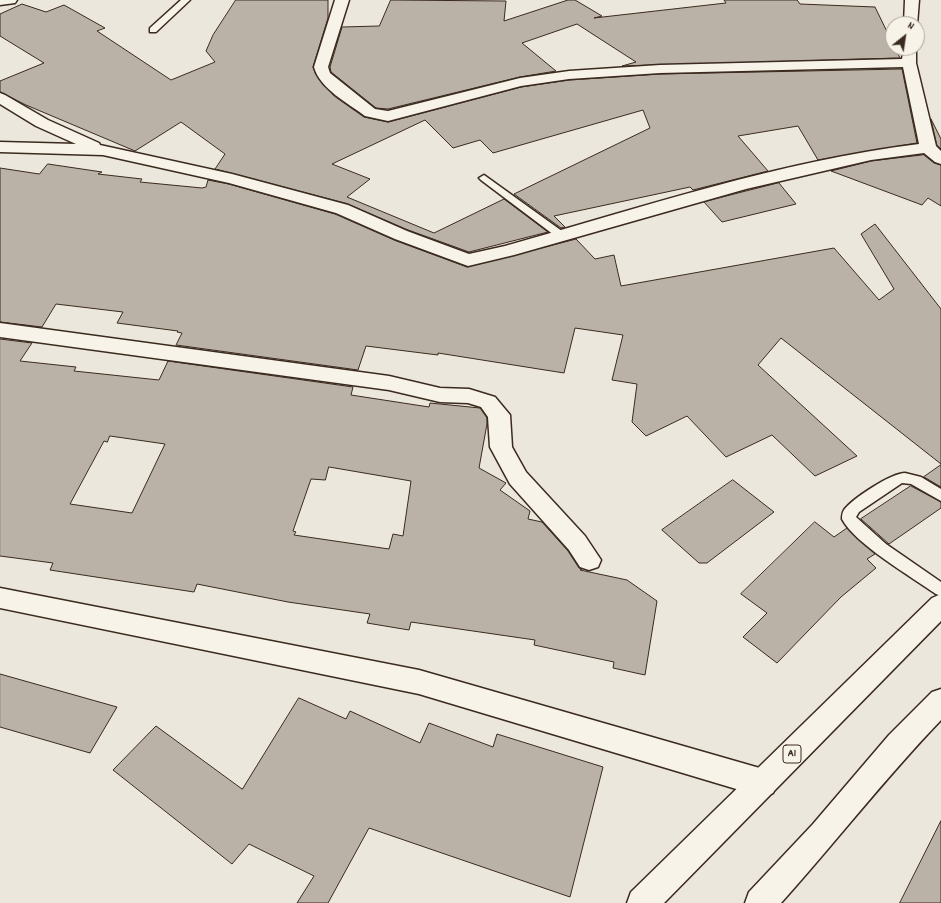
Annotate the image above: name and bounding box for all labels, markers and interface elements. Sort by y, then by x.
north arrow [885,16,925,56]
text: N [904,18,917,35]
road number: A1 [783,745,801,763]

